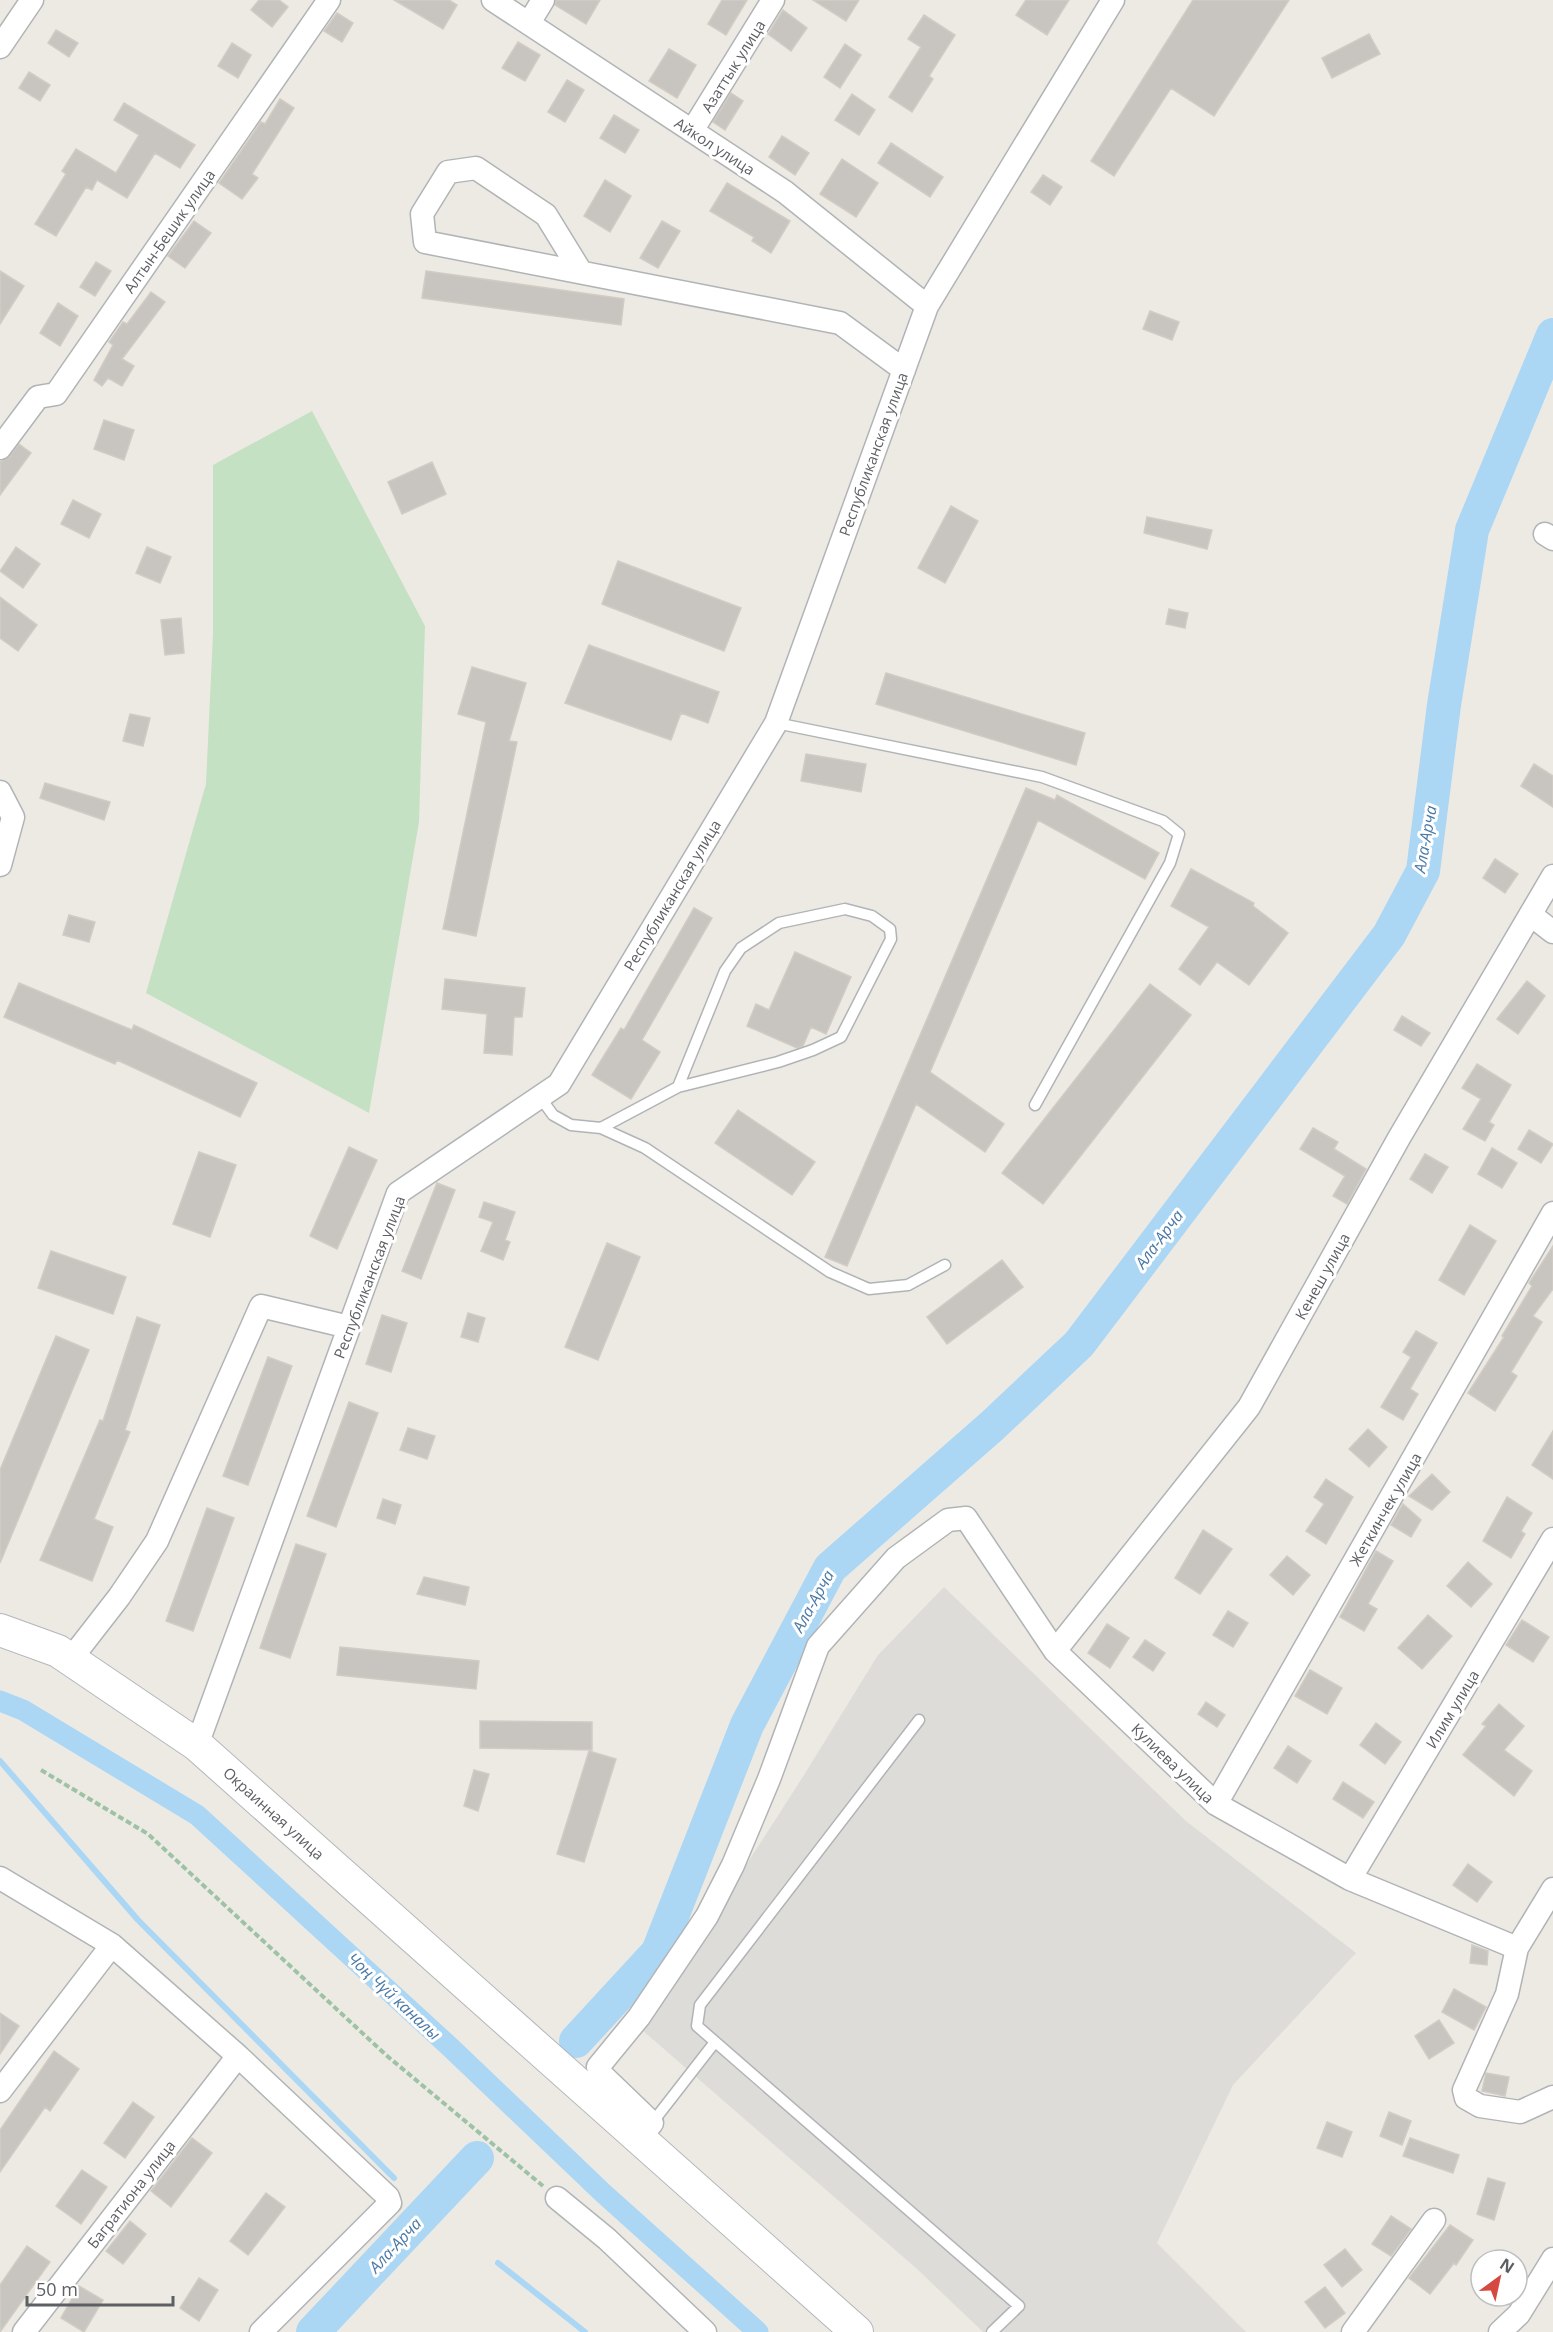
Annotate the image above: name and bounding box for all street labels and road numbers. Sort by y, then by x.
street label: Азаттык улица [697,16,769,116]
street label: Айкол улица [671,113,759,179]
street label: Алтын-Бешик улица [119,165,219,297]
street label: Республиканская улица [834,369,912,539]
street label: Республиканская улица [619,816,725,974]
street label: Республиканская улица [329,1193,409,1361]
street label: Кенеш улица [1290,1229,1354,1323]
street label: Жеткинчек улица [1344,1449,1426,1569]
street label: Илим улица [1421,1666,1483,1752]
street label: Кулиева улица [1127,1718,1219,1808]
street label: Окраинная улица [219,1762,329,1864]
street label: Багратиона улица [82,2136,180,2252]

